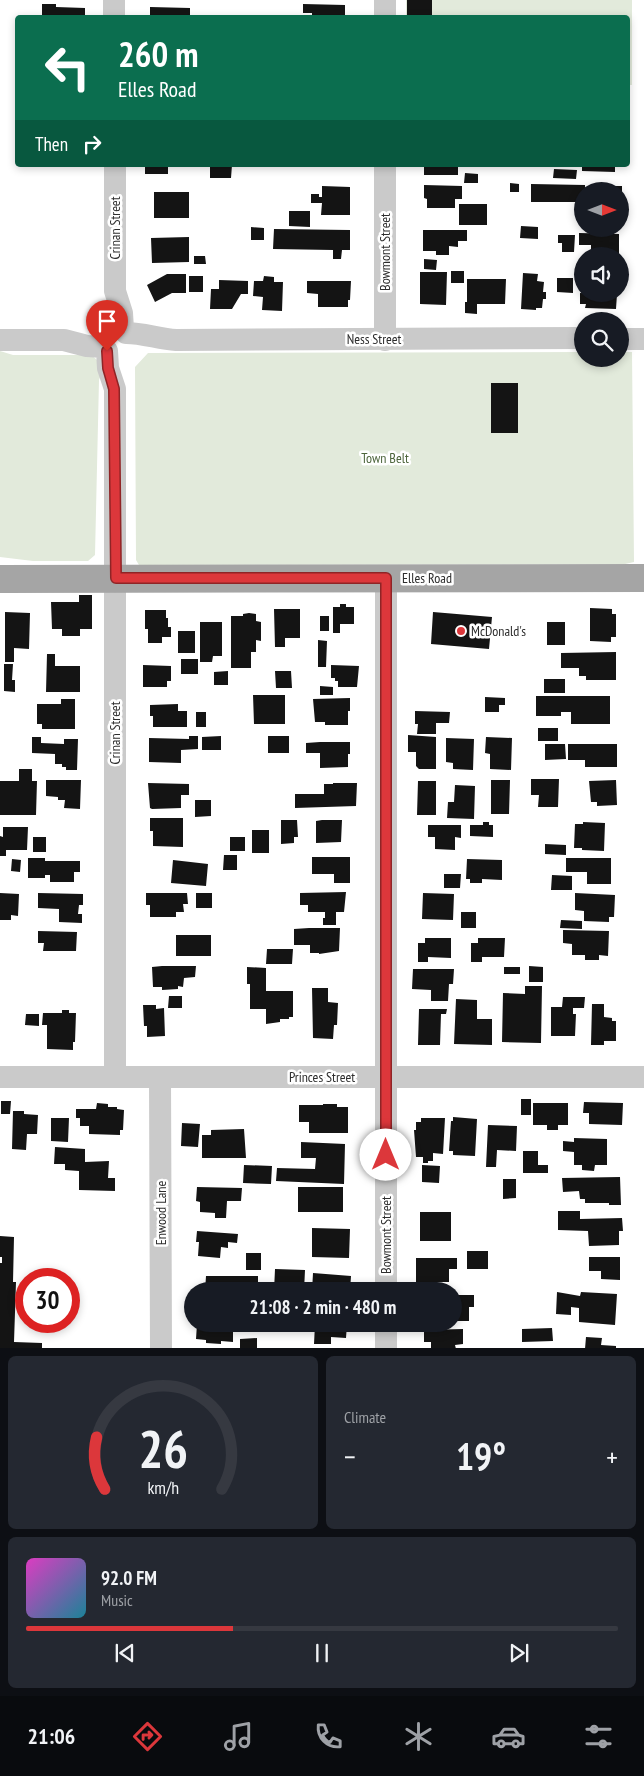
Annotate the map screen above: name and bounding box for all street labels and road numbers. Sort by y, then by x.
street label: Crinan Street [106,196,124,259]
street label: Bowmont Street [376,213,394,291]
street label: Ness Street [347,330,402,348]
street label: Elles Road [402,569,452,587]
street label: Crinan Street [106,701,124,764]
street label: Princes Street [289,1068,355,1086]
street label: Enwood Lane [152,1181,170,1245]
street label: Bowmont Street [377,1196,395,1274]

